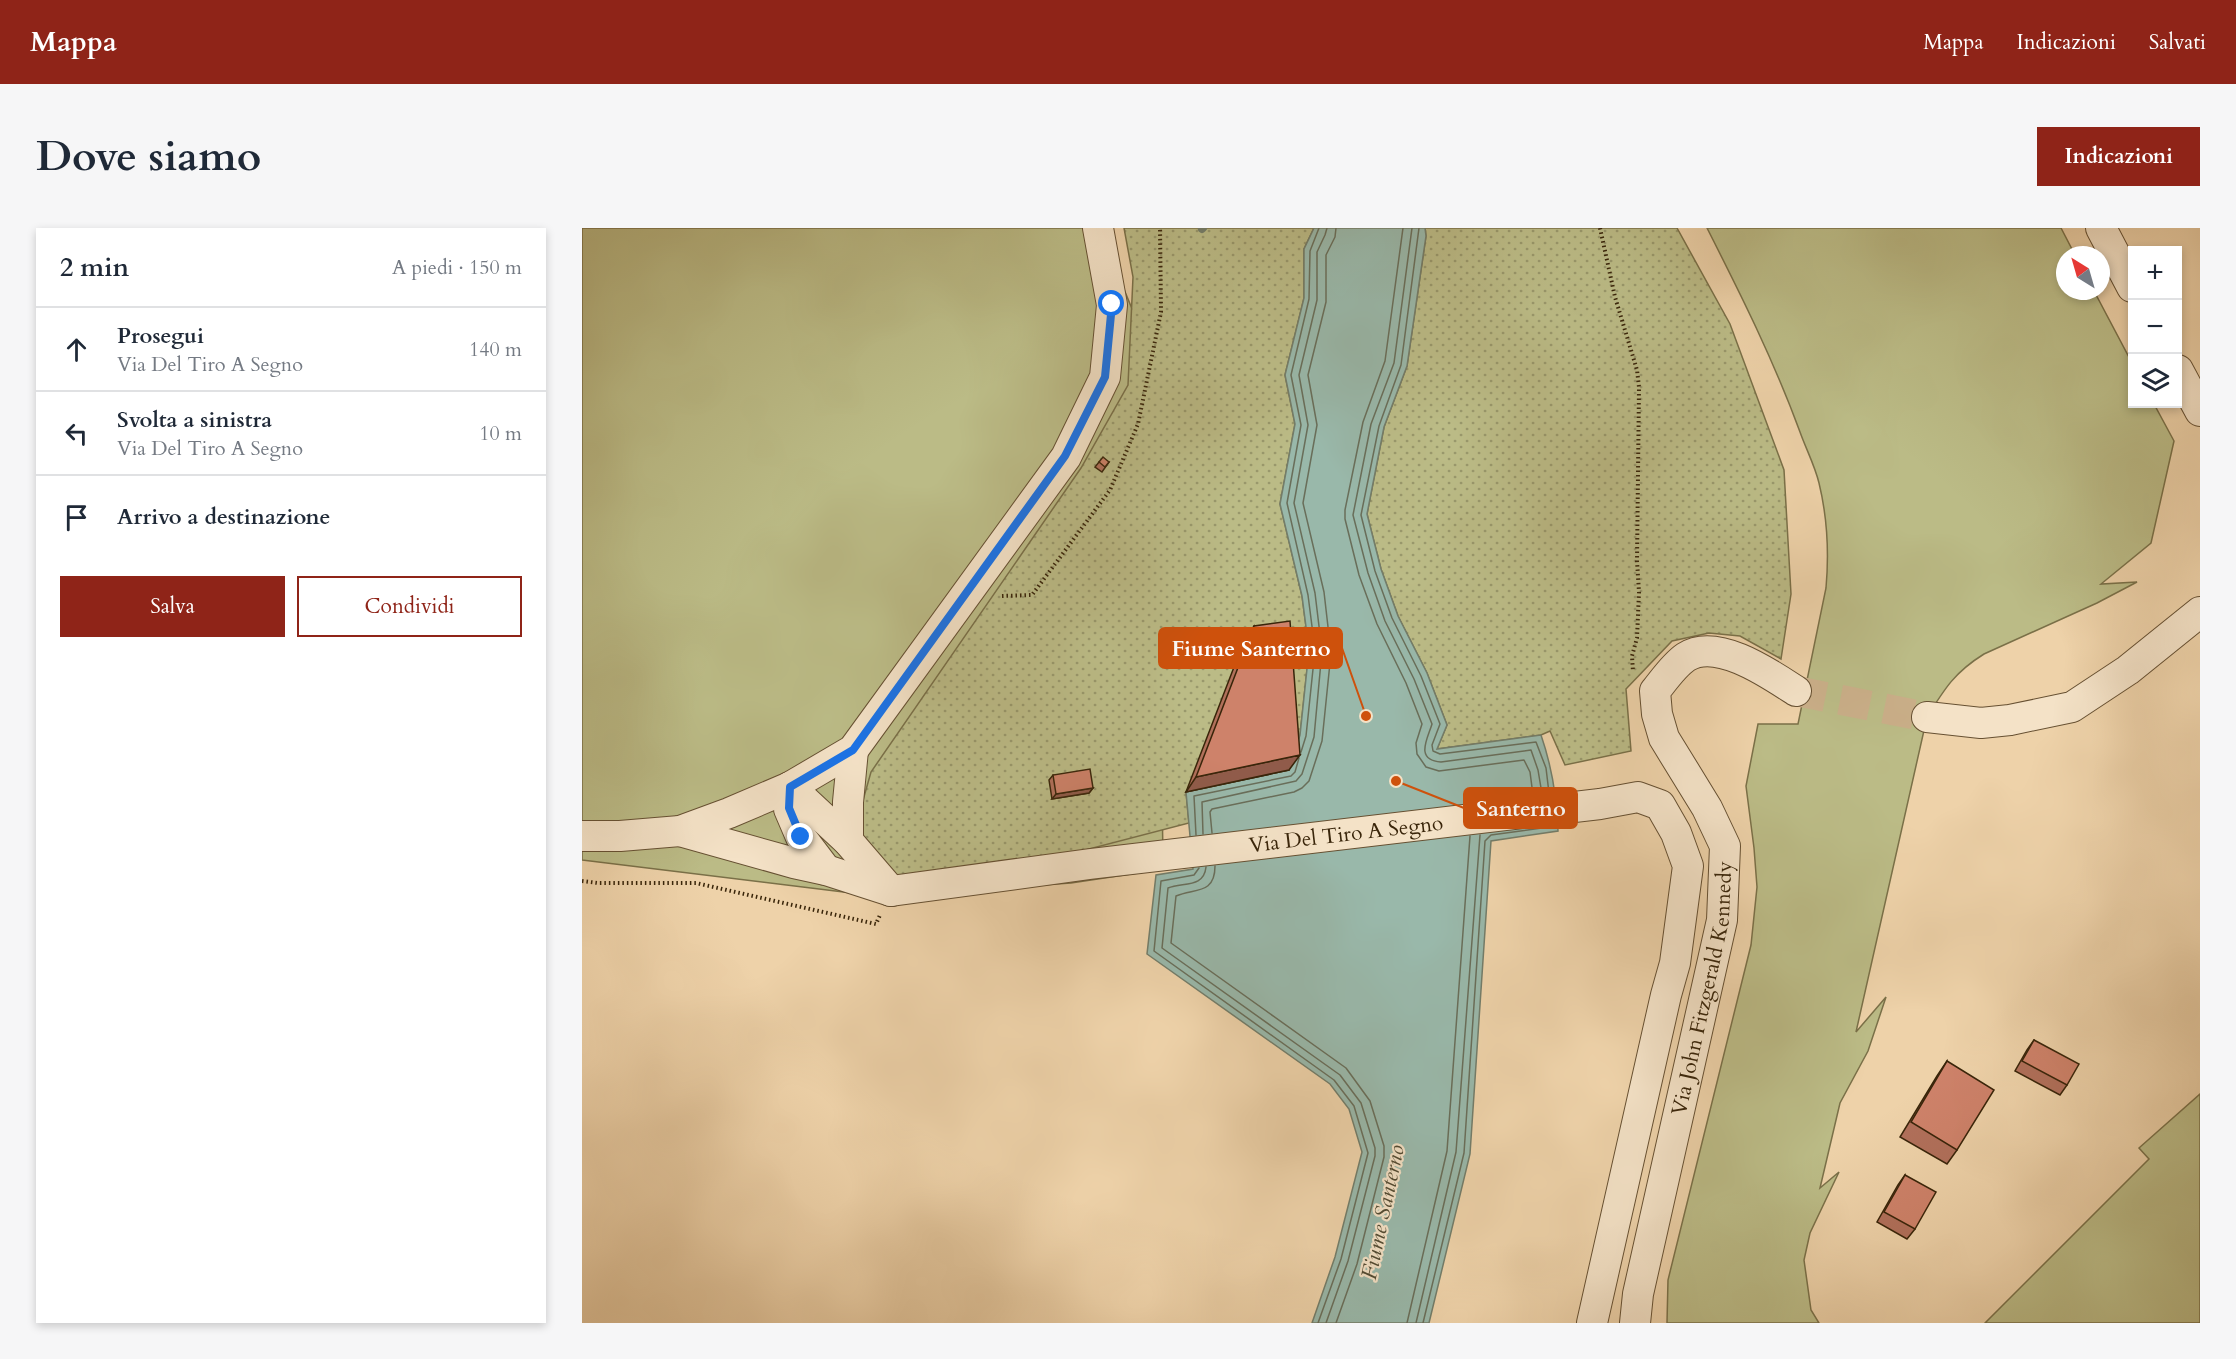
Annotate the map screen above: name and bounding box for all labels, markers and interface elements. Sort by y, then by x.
text: Mappa [30,23,117,61]
text: Mappa [1923,28,1983,57]
text: Indicazioni [2016,28,2116,57]
text: Salvati [2149,28,2206,57]
button: Indicazioni [2037,127,2200,186]
text: Dove siamo [36,128,261,185]
north arrow [2056,246,2110,300]
map controls [2128,246,2182,408]
button: + [2128,246,2182,300]
text: 2 min [60,250,129,285]
text: A piedi · 150 m [392,254,522,281]
route start [1098,290,1124,316]
button: − [2128,300,2182,354]
text: Prosegui [117,321,204,351]
icon: ahead [60,333,93,366]
text: 140 m [469,336,522,363]
text: Via Del Tiro A Segno [117,351,303,378]
button: layers [2128,354,2182,408]
text: Svolta a sinistra [117,405,272,435]
icon: left [60,417,93,450]
text: 10 m [479,420,522,447]
text: Via Del Tiro A Segno [117,435,303,462]
icon: arrive [60,501,93,534]
text: Arrivo a destinazione [117,502,330,532]
button: Salva [60,576,285,637]
button: Condividi [297,576,522,637]
callout: Fiume Santerno [1159,628,1342,668]
text: Fiume Santerno [1171,634,1331,664]
callout: Santerno [1464,788,1577,828]
text: Santerno [1476,794,1566,824]
street label: Via Del Tiro A Segno [1247,808,1445,860]
route end [787,823,813,849]
street label: Via John Fitzgerald Kennedy [1664,861,1739,1118]
water label: Fiume Santerno [1354,1142,1412,1282]

